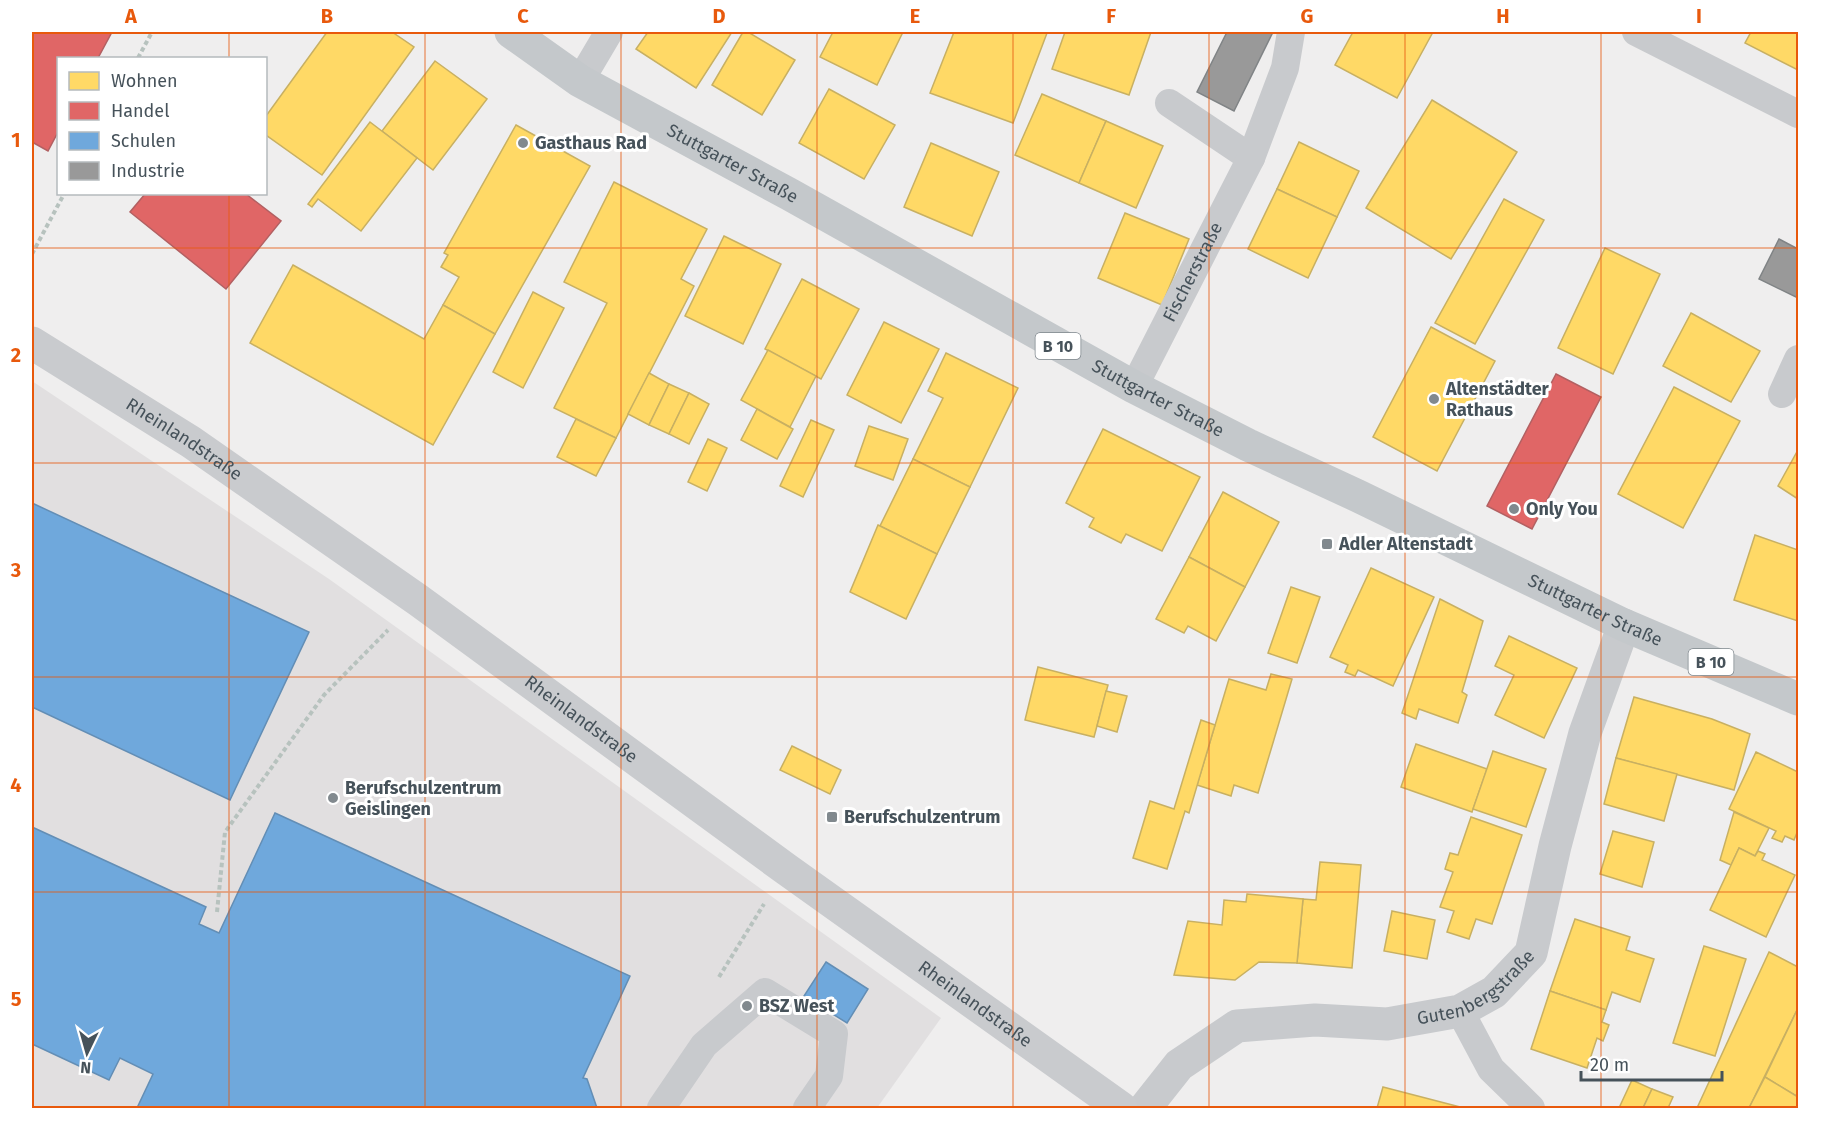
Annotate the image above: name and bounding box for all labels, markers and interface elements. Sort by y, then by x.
text: A [124,4,138,28]
text: B [321,4,333,28]
text: C [517,4,529,28]
text: D [712,4,726,28]
text: E [910,4,920,28]
text: F [1106,4,1116,28]
text: G [1301,4,1313,28]
text: H [1496,4,1510,28]
text: I [1696,4,1702,28]
legend [57,57,267,195]
text: Wohnen [111,70,178,92]
text: Handel [111,100,169,122]
street label: Stuttgarter Straße [663,119,802,208]
text: 1 [11,128,21,152]
text: Schulen [111,130,176,152]
place label: Gasthaus Rad [535,132,647,154]
marker: Gasthaus Rad [516,136,530,150]
text: Industrie [111,160,185,182]
street label: Fischerstraße [1158,219,1227,326]
road number: B 10 [1036,333,1080,359]
text: 2 [11,343,21,367]
street label: Stuttgarter Straße [1088,355,1228,442]
place label: Altenstädter Rathaus [1445,378,1550,421]
marker: Altenstädter Rathaus [1427,392,1441,406]
street label: Rheinlandstraße [122,393,247,485]
place label: Only You [1526,498,1598,520]
marker: Only You [1507,502,1521,516]
place label: Adler Altenstadt [1338,533,1474,555]
marker: Adler Altenstadt [1320,537,1334,551]
text: 3 [10,558,21,582]
street label: Stuttgarter Straße [1524,569,1666,651]
road number: B 10 [1688,649,1734,675]
street label: Rheinlandstraße [520,671,642,768]
text: 4 [10,773,22,797]
place label: Berufschulzentrum Geislingen [345,777,502,820]
marker: Berufschulzentrum Geislingen [326,791,340,805]
place label: Berufschulzentrum [844,806,1001,828]
marker: Berufschulzentrum [825,810,839,824]
street label: Gutenbergstraße [1415,945,1539,1029]
street label: Rheinlandstraße [914,956,1036,1052]
text: 5 [11,987,22,1011]
place label: BSZ West [759,995,836,1017]
marker: BSZ West [740,999,754,1013]
north arrow [57,1023,117,1083]
scale bar [1581,1044,1722,1082]
text: 20 m [1590,1054,1629,1076]
text: N [80,1058,92,1077]

